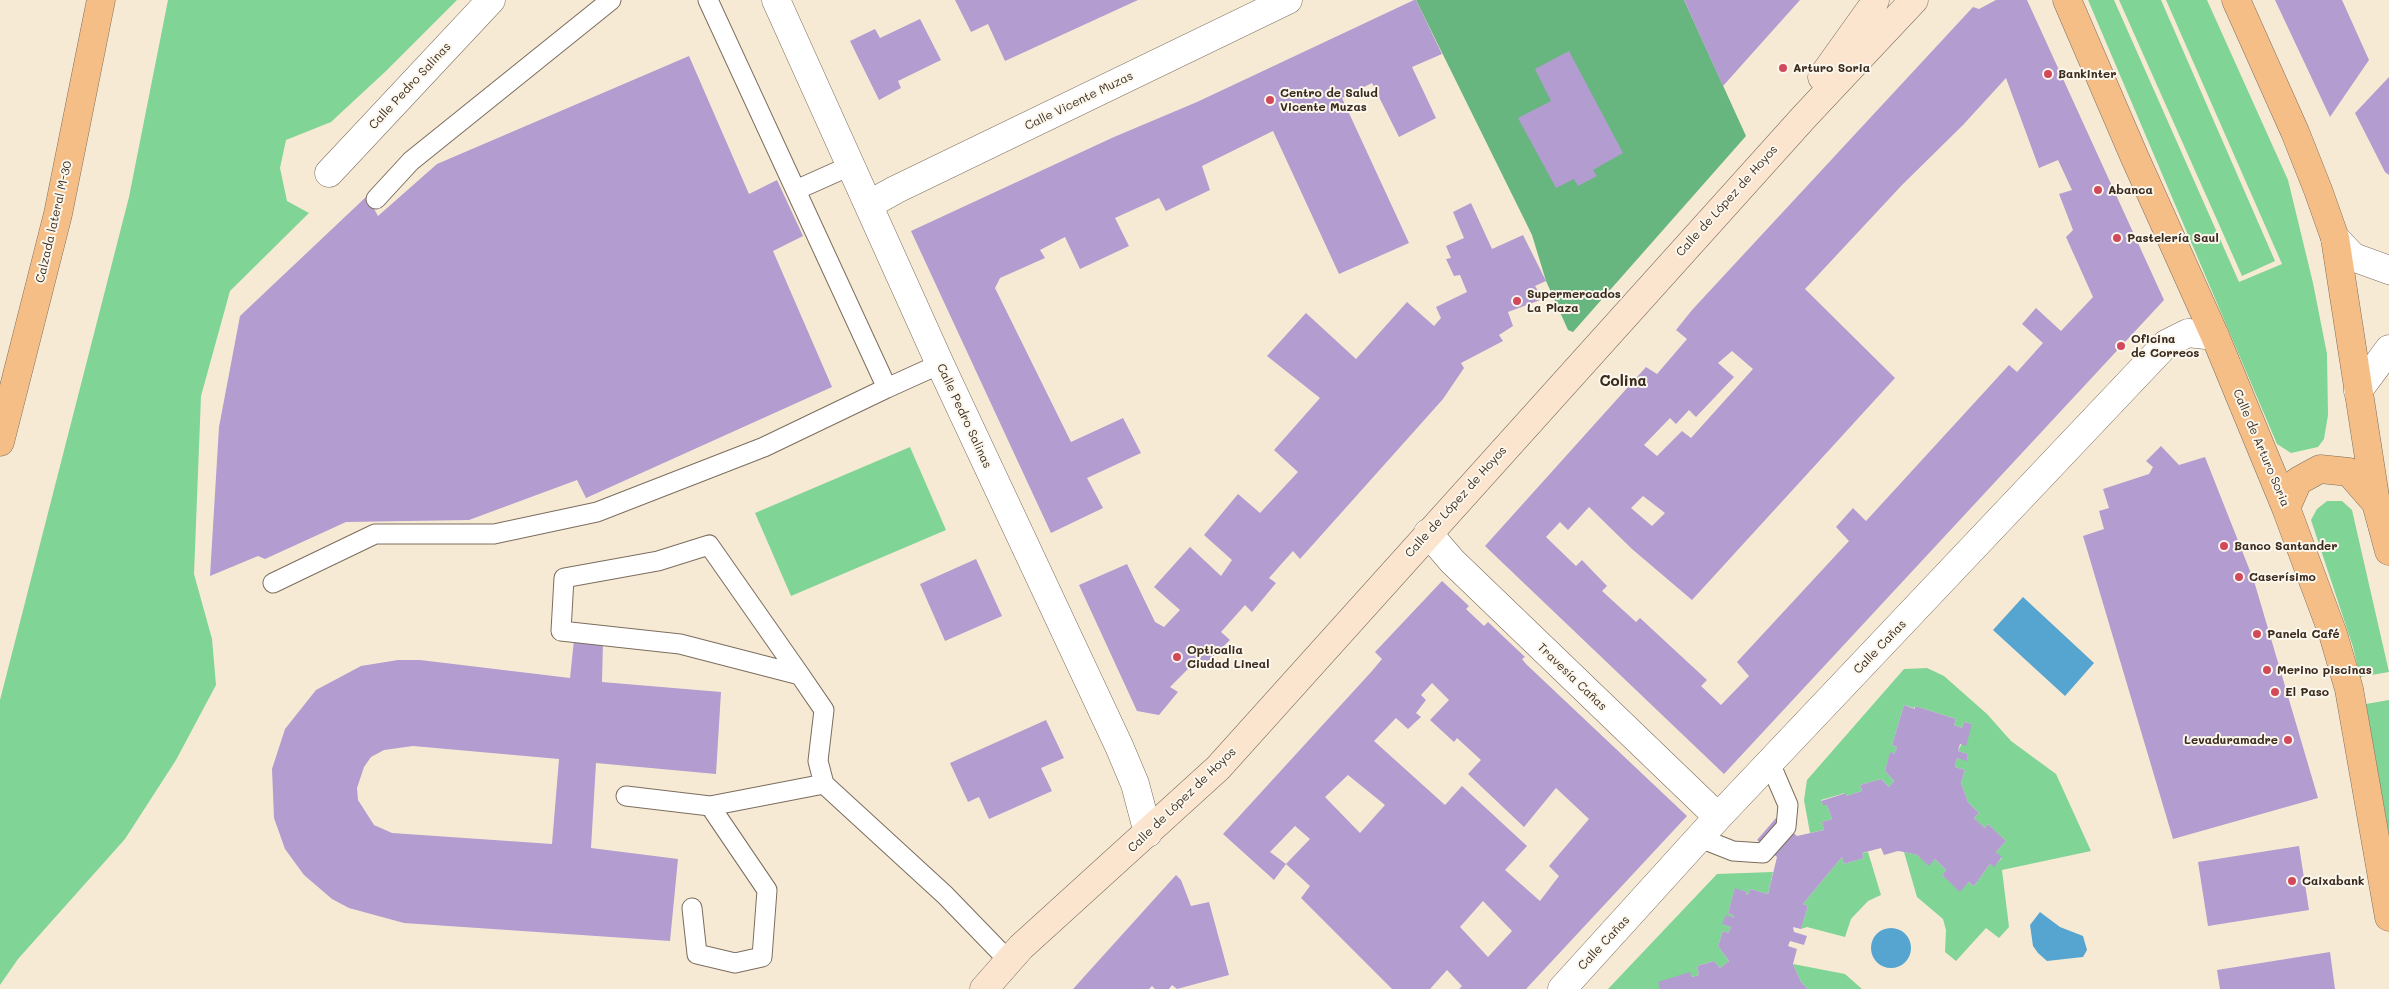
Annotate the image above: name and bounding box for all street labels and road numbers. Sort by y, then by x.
street label: Calle Pedro Salinas [366,40,454,132]
street label: Calle Vicente Muzas [1023,69,1135,133]
street label: Calle de López de Hoyos [1673,142,1781,260]
street label: Calzada lateral M-30 [33,160,75,284]
street label: Calle Pedro Salinas [933,361,995,471]
street label: Calle de Arturo Soria [2230,387,2292,509]
street label: Calle de López de Hoyos [1402,443,1510,561]
street label: Calle Cañas [1851,617,1909,677]
street label: Travesía Cañas [1534,640,1610,714]
street label: Calle de López de Hoyos [1125,745,1239,855]
street label: Calle Cañas [1575,913,1633,973]

